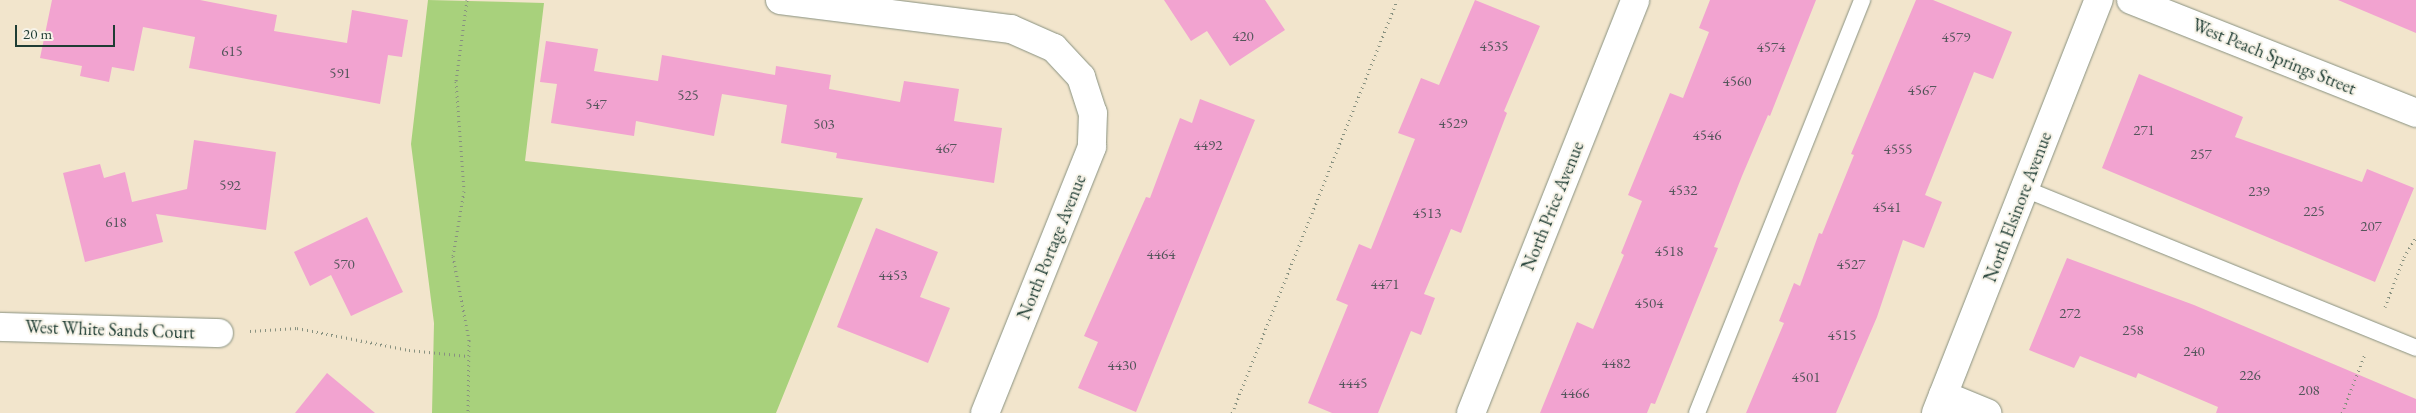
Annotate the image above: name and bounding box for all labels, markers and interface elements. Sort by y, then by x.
street label: West Peach Springs Street [2189,14,2359,100]
scale bar [18,15,118,47]
text: 20 m [23,24,52,43]
house number: 420 [1232,27,1254,45]
house number: 4579 [1942,28,1970,46]
house number: 4535 [1480,37,1508,55]
house number: 4574 [1757,38,1785,56]
house number: 615 [221,42,243,60]
house number: 591 [329,64,351,82]
house number: 4560 [1723,72,1751,90]
house number: 4567 [1908,81,1936,99]
house number: 525 [677,86,699,104]
house number: 547 [585,95,607,113]
house number: 4529 [1439,114,1467,132]
house number: 503 [813,115,835,133]
house number: 271 [2133,121,2155,139]
house number: 4546 [1693,126,1721,144]
street label: North Elsinore Avenue [1979,129,2057,285]
house number: 4492 [1194,136,1222,154]
street label: North Price Avenue [1517,138,1589,274]
house number: 467 [935,139,957,157]
house number: 4555 [1884,140,1912,158]
house number: 257 [2190,145,2212,163]
street label: North Portage Avenue [1013,171,1091,323]
house number: 592 [219,176,241,194]
house number: 4532 [1669,181,1697,199]
house number: 239 [2248,182,2270,200]
house number: 4541 [1873,198,1901,216]
house number: 225 [2303,202,2325,220]
house number: 4513 [1413,204,1441,222]
house number: 618 [105,213,127,231]
house number: 207 [2360,217,2382,235]
house number: 4518 [1655,242,1683,260]
house number: 4464 [1147,245,1175,263]
house number: 570 [333,255,355,273]
house number: 4527 [1837,255,1865,273]
house number: 4453 [879,266,907,284]
house number: 4471 [1371,275,1399,293]
house number: 4504 [1635,294,1663,312]
house number: 272 [2059,304,2081,322]
street label: West White Sands Court [25,316,195,344]
house number: 258 [2122,321,2144,339]
house number: 4515 [1828,326,1856,344]
house number: 240 [2183,342,2205,360]
house number: 4482 [1602,354,1630,372]
house number: 4430 [1108,356,1136,374]
house number: 226 [2239,366,2261,384]
house number: 4501 [1792,368,1820,386]
house number: 4445 [1339,374,1367,392]
house number: 208 [2298,381,2320,399]
house number: 4466 [1561,384,1589,402]

